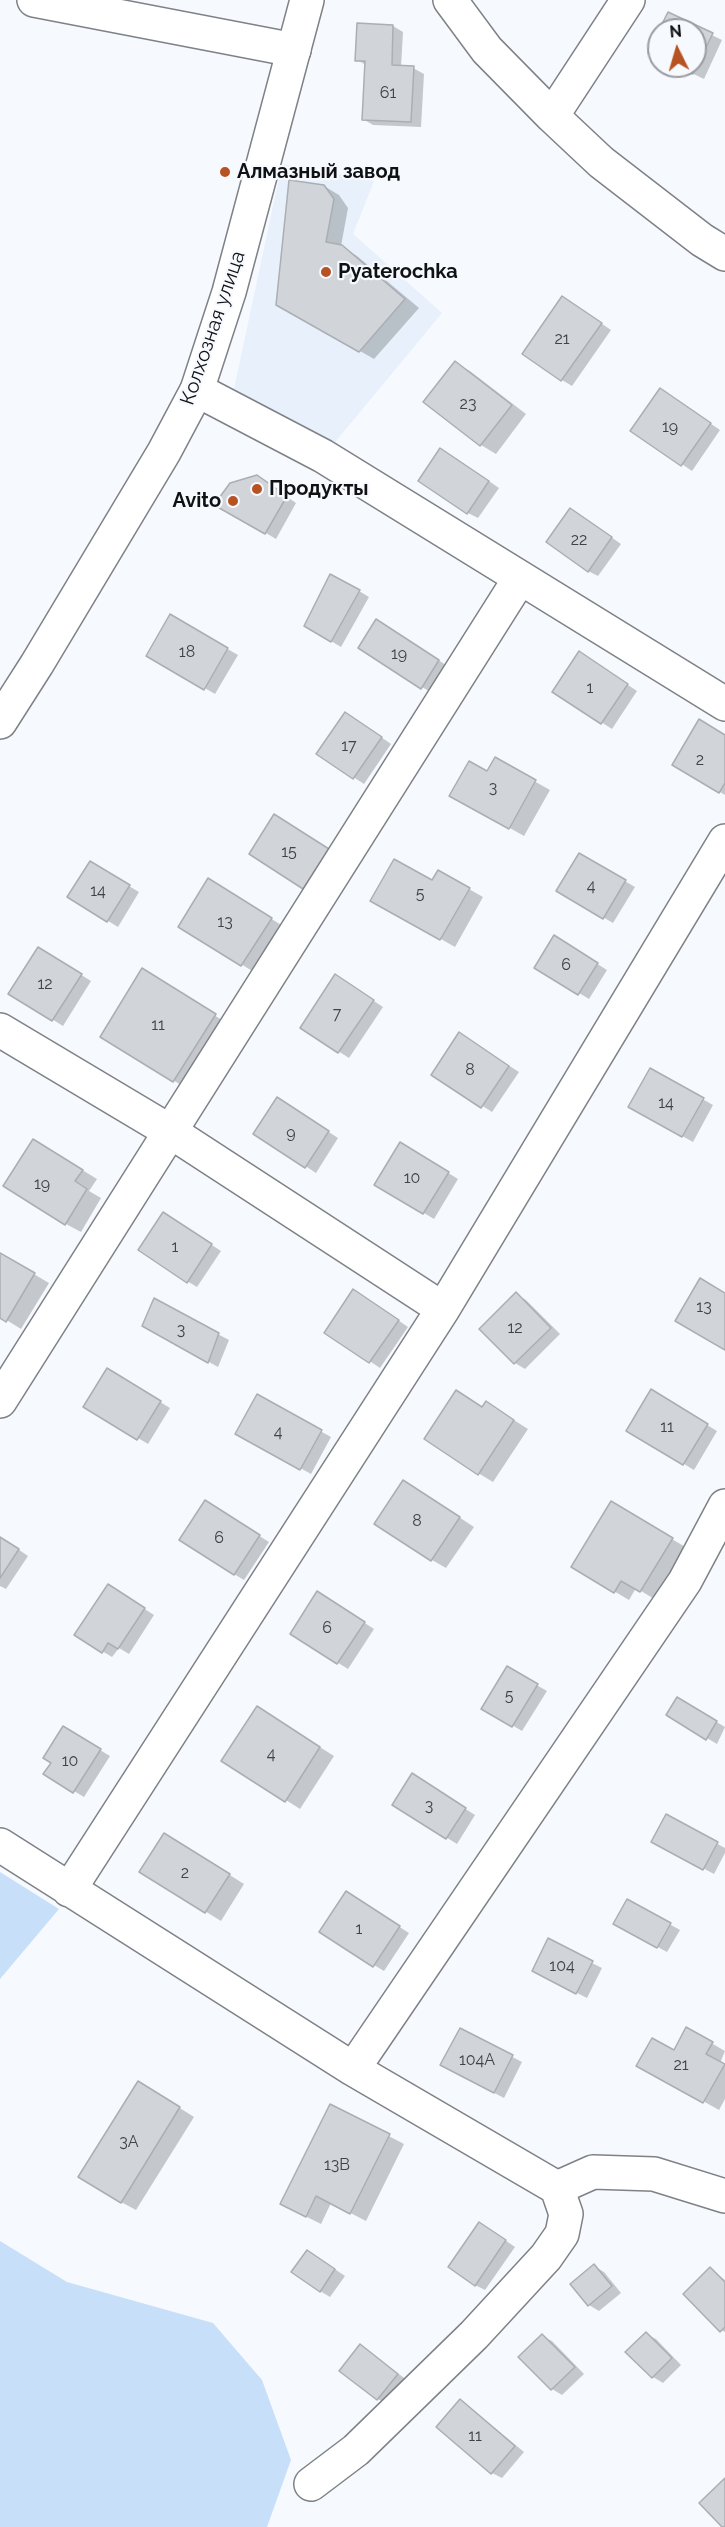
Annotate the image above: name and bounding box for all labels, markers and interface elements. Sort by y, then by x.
north arrow [647,18,707,78]
text: N [669,22,682,42]
house number: 61 [380,83,396,103]
place label: Алмазный завод [237,160,400,184]
marker: Алмазный завод [218,165,232,179]
street label: Колхозная улица [175,248,251,408]
place label: Pyaterochka [338,260,458,284]
marker: Pyaterochka [319,265,333,279]
house number: 21 [554,329,570,349]
house number: 23 [460,394,476,414]
house number: 19 [662,417,678,437]
place label: Продукты [269,477,369,501]
marker: Продукты [250,482,264,496]
place label: Avito [172,489,221,513]
marker: Avito [226,494,240,508]
house number: 22 [571,530,587,550]
house number: 18 [179,642,195,662]
house number: 19 [391,644,407,664]
house number: 1 [587,678,593,698]
house number: 17 [341,736,357,756]
house number: 2 [696,750,704,770]
house number: 3 [489,778,497,798]
house number: 15 [281,842,297,862]
house number: 4 [587,876,595,896]
house number: 14 [90,881,106,901]
house number: 5 [416,884,424,904]
house number: 13 [217,912,233,932]
house number: 6 [561,955,571,975]
house number: 12 [37,974,53,994]
house number: 7 [333,1004,341,1024]
house number: 11 [151,1015,165,1035]
house number: 8 [465,1060,475,1080]
house number: 14 [658,1093,674,1113]
house number: 9 [286,1123,296,1143]
house number: 10 [404,1168,420,1188]
house number: 19 [34,1174,50,1194]
house number: 1 [172,1237,178,1257]
house number: 13 [696,1297,712,1317]
house number: 12 [507,1318,523,1338]
house number: 3 [177,1320,185,1340]
house number: 11 [660,1417,674,1437]
house number: 4 [274,1422,282,1442]
house number: 8 [412,1511,422,1531]
house number: 6 [214,1528,224,1548]
house number: 6 [322,1618,332,1638]
house number: 5 [505,1686,513,1706]
house number: 4 [267,1744,275,1764]
house number: 10 [62,1751,78,1771]
house number: 3 [425,1796,433,1816]
house number: 2 [181,1863,189,1883]
house number: 1 [356,1919,362,1939]
house number: 104 [549,1956,575,1976]
house number: 104А [459,2050,495,2070]
house number: 21 [673,2055,689,2075]
house number: 3А [119,2132,139,2152]
house number: 13В [324,2155,350,2175]
house number: 11 [468,2426,482,2446]

